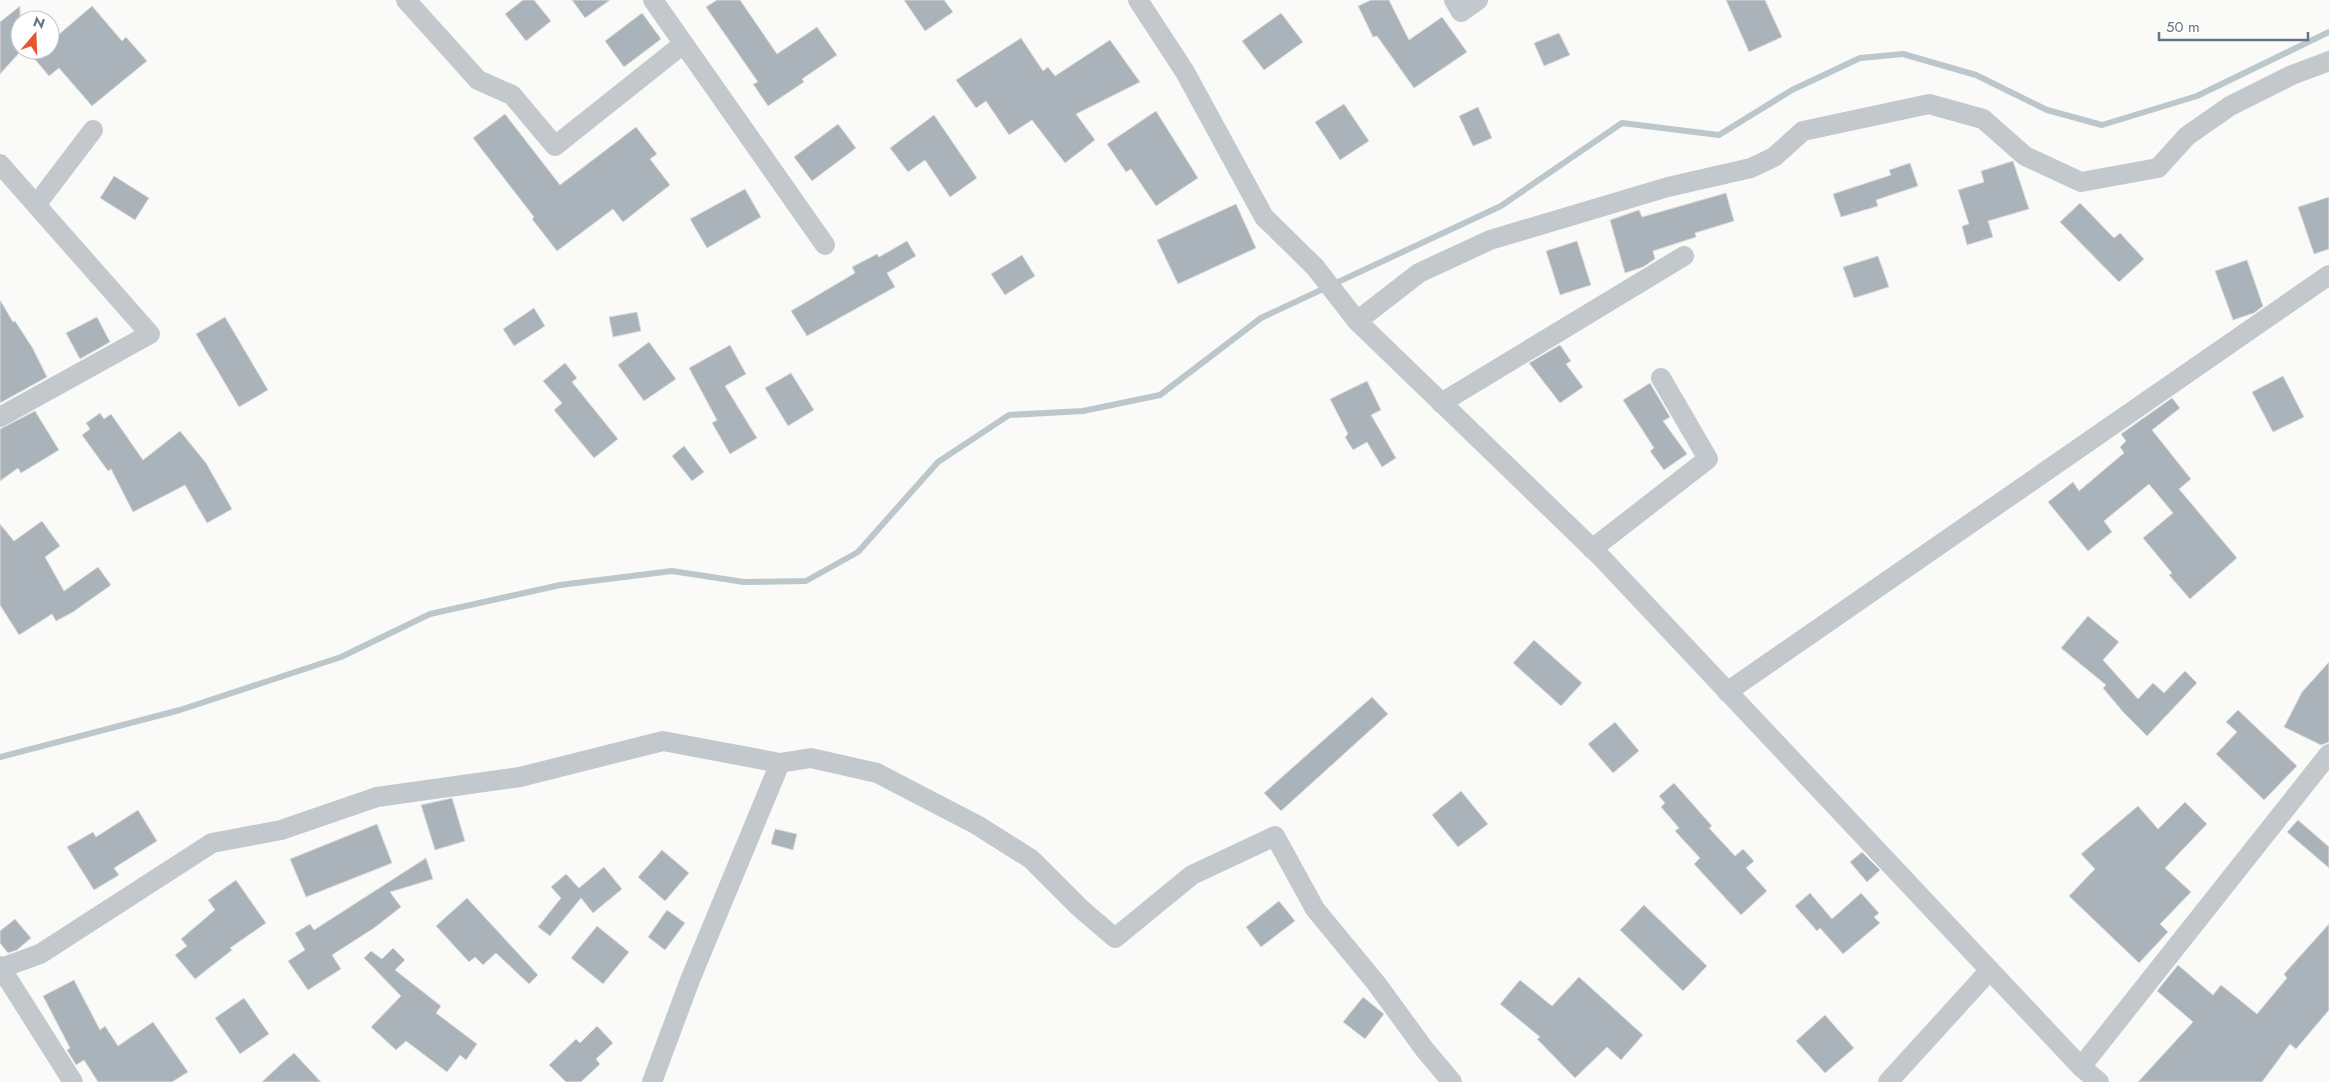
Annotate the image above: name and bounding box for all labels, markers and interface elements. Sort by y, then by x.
north arrow [10,10,60,60]
scale bar [2159,10,2308,42]
text: N [31,11,48,34]
text: 50 m [2166,16,2200,38]

